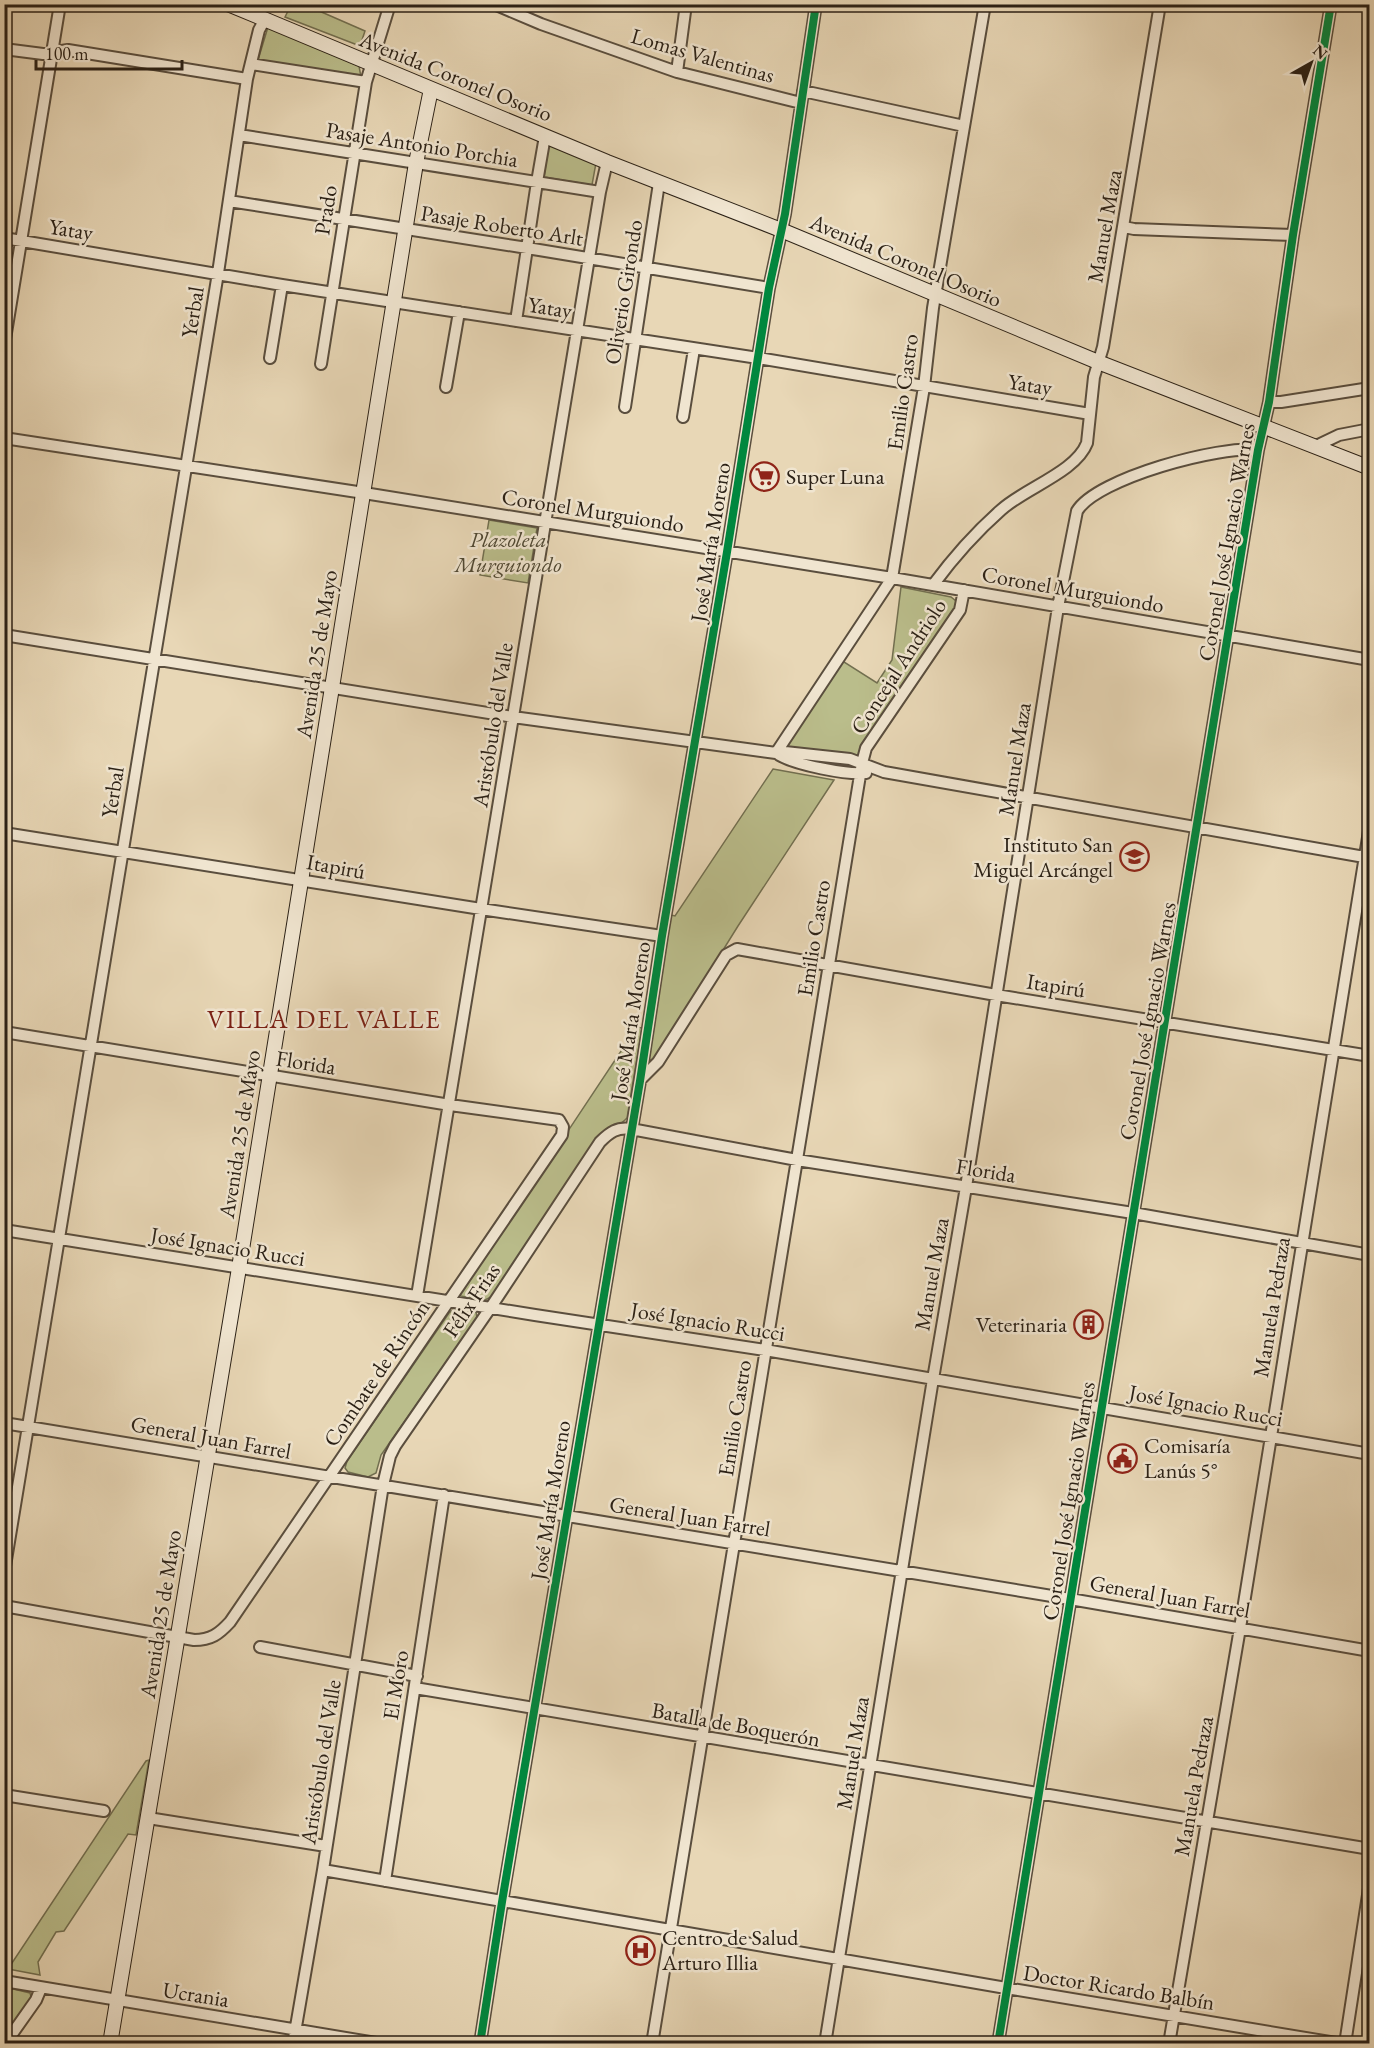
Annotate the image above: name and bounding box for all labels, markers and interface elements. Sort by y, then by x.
street label: Lomas Valentinas [628,21,778,90]
street label: Avenida Coronel Osorio [354,24,557,128]
scale bar [36,33,182,71]
north arrow [1281,33,1341,93]
text: N [1309,40,1332,64]
text: 100 m [45,42,89,65]
street label: Pasaje Antonio Porchia [324,115,520,174]
street label: Manuel Maza [1080,167,1129,285]
street label: Prado [307,183,344,237]
street label: Pasaje Roberto Arlt [419,198,585,253]
street label: Avenida Coronel Osorio [805,207,1006,314]
street label: Yatay [47,212,95,247]
street label: Oliverio Girondo [598,217,649,367]
street label: Yerbal [174,284,211,340]
street label: Yatay [526,290,574,325]
street label: Emilio Castro [880,332,925,452]
street label: Yatay [1006,367,1054,402]
street label: Coronel José Ignacio Warnes [1191,421,1262,664]
street label: José María Moreno [683,460,737,626]
supermarket icon: Super Luna [749,460,781,492]
place label: Super Luna [786,462,885,491]
street label: Coronel Murguiondo [500,482,686,539]
park label: Plazoleta Murguiondo [452,525,562,579]
street label: Coronel Murguiondo [980,559,1166,620]
street label: Avenida 25 de Mayo [289,568,344,741]
street label: Concejal Andriolo [844,593,953,740]
street label: Aristóbulo del Valle [465,640,520,810]
street label: Manuel Maza [991,700,1038,818]
street label: Yerbal [94,764,131,820]
place label: Instituto San Miguel Arcángel [973,830,1113,884]
school or university icon: Instituto San Miguel Arcángel [1118,841,1150,873]
street label: Itapirú [304,847,368,886]
street label: Emilio Castro [790,878,837,998]
street label: Coronel José Ignacio Warnes [1112,900,1183,1143]
street label: José María Moreno [603,939,657,1105]
street label: Itapirú [1025,967,1088,1004]
district label: VILLA DEL VALLE [207,1002,441,1036]
street label: Florida [274,1043,338,1082]
street label: Avenida 25 de Mayo [212,1048,267,1221]
street label: Florida [954,1151,1018,1190]
street label: Manuel Maza [907,1215,956,1333]
street label: José Ignacio Rucci [147,1220,307,1273]
street label: Manuela Pedraza [1246,1235,1297,1379]
street label: Félix Frias [436,1258,507,1343]
street label: Combate de Rincón [317,1294,436,1452]
street label: José Ignacio Rucci [627,1295,787,1348]
building icon: Veterinaria [1072,1308,1104,1340]
place label: Veterinaria [976,1310,1067,1339]
street label: Emilio Castro [711,1358,758,1478]
street label: José Ignacio Rucci [1125,1377,1285,1433]
street label: Coronel José Ignacio Warnes [1035,1380,1102,1623]
street label: General Juan Farrel [128,1409,293,1466]
street label: José María Moreno [523,1418,577,1584]
place label: Comisaría Lanús 5° [1144,1431,1231,1485]
public building icon: Comisaría Lanús 5° [1107,1442,1139,1474]
street label: General Juan Farrel [607,1489,772,1544]
street label: Avenida 25 de Mayo [133,1528,188,1701]
street label: General Juan Farrel [1087,1568,1252,1625]
street label: El Moro [376,1648,415,1722]
street label: Aristóbulo del Valle [293,1677,348,1847]
street label: Manuel Maza [829,1694,876,1812]
street label: Batalla de Boquerón [649,1695,823,1754]
street label: Manuela Pedraza [1167,1714,1220,1858]
place label: Centro de Salud Arturo Illia [661,1923,799,1977]
hospital icon: Centro de Salud Arturo Illia [625,1934,657,1966]
street label: Doctor Ricardo Balbín [1021,1958,1217,2017]
street label: Ucrania [161,1975,231,2014]

